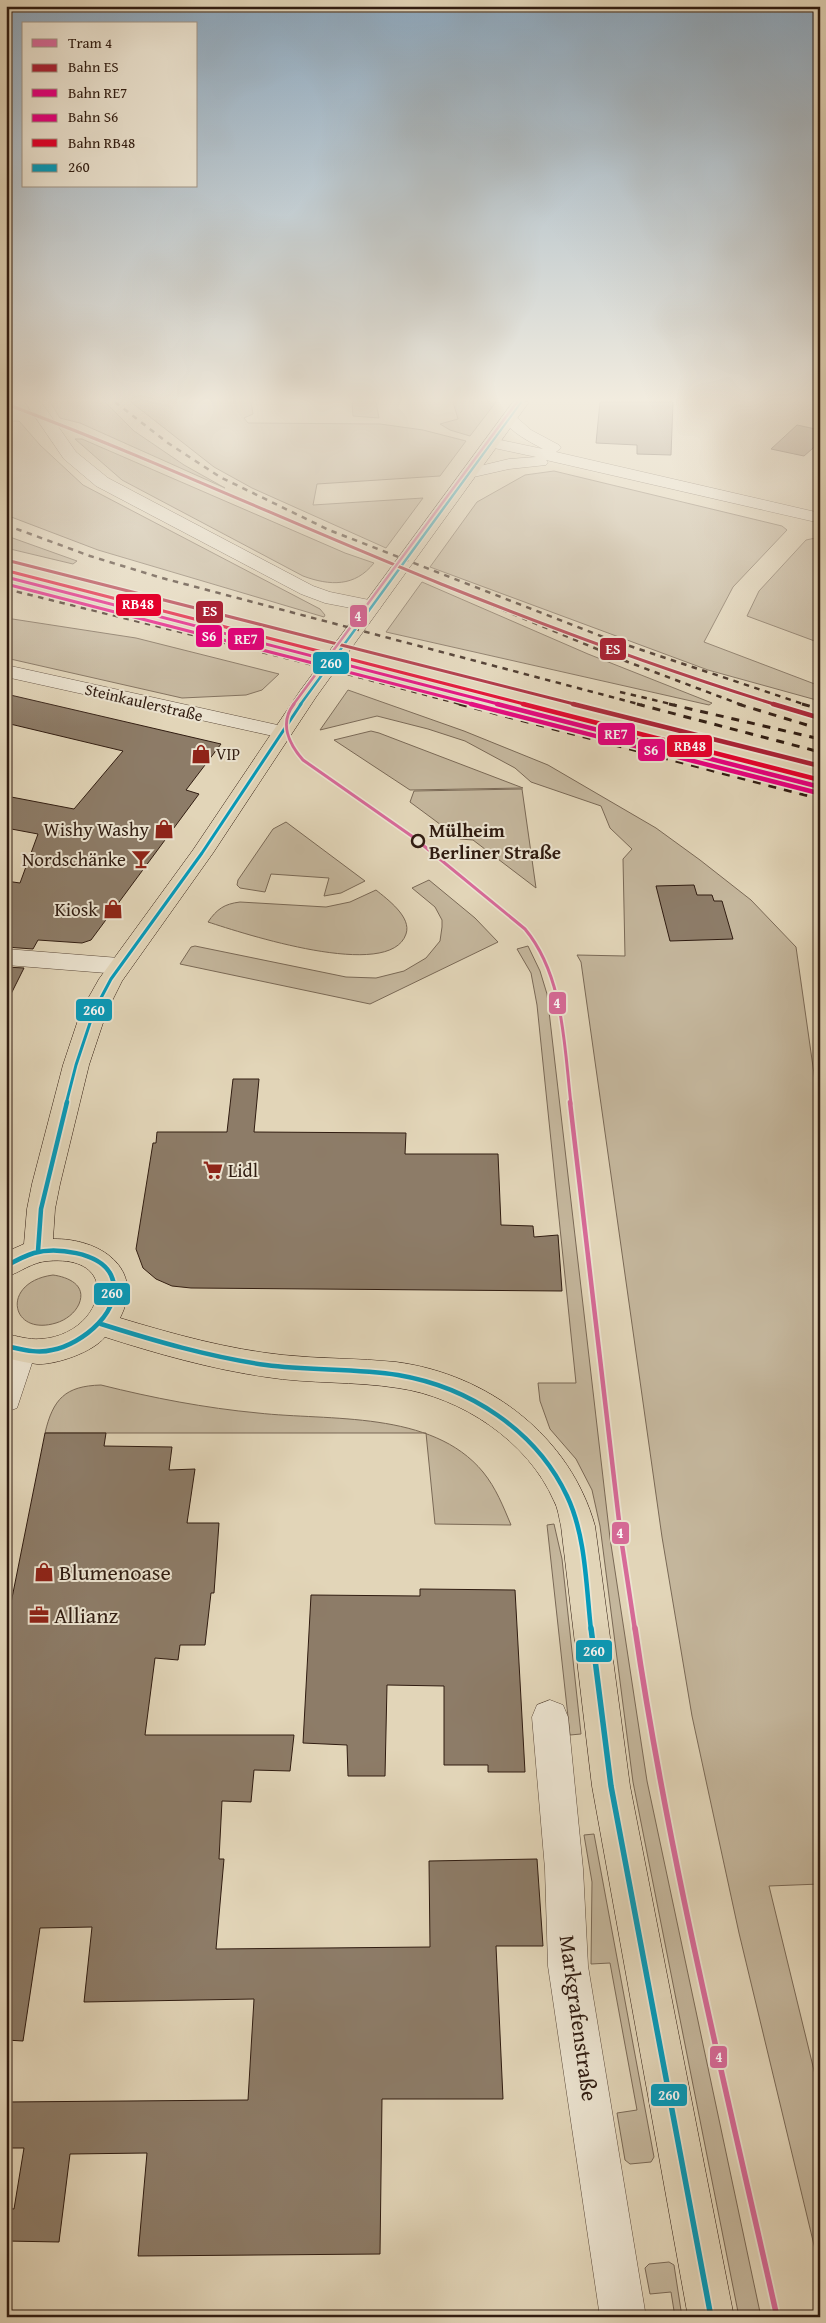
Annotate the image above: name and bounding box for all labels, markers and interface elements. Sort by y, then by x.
legend [22,22,198,188]
text: Tram 4 [68,32,112,53]
text: Bahn ES [68,56,119,77]
text: Bahn RE7 [68,82,127,103]
text: Bahn S6 [68,106,118,127]
text: Bahn RB48 [68,132,135,153]
text: 260 [68,156,90,177]
line badge: RB48 [115,593,162,617]
text: RB48 [122,594,154,614]
line badge: ES [195,600,224,624]
text: ES [203,601,217,621]
line badge: 4 [349,604,368,628]
text: 4 [354,606,362,626]
line badge: S6 [195,624,223,648]
text: S6 [202,626,216,646]
line badge: RE7 [227,627,265,651]
text: RE7 [234,629,258,649]
line badge: ES [599,637,627,661]
text: ES [606,639,620,659]
line badge: 260 [312,651,350,675]
text: 260 [320,653,342,673]
street label: Steinkaulerstraße [83,677,205,727]
line badge: RE7 [597,722,636,746]
text: RE7 [604,724,628,744]
line badge: RB48 [666,734,713,758]
text: RB48 [674,736,706,756]
line badge: S6 [637,738,666,762]
text: S6 [644,740,658,760]
place label: VIP [216,742,240,766]
shop icon: VIP [190,743,212,765]
place label: Wishy Washy [44,815,150,843]
place label: Mülheim Berliner Straße [429,816,561,866]
shop icon: Wishy Washy [153,818,175,840]
marker: Mülheim Berliner Straße [411,834,425,848]
place label: Nordschänke [22,845,126,873]
bar icon: Nordschänke [130,848,152,870]
place label: Kiosk [55,895,98,923]
shop icon: Kiosk [102,898,124,920]
line badge: 4 [548,991,567,1015]
text: 4 [553,993,561,1013]
line badge: 260 [75,998,113,1022]
text: 260 [83,1000,105,1020]
place label: Lidl [228,1156,258,1184]
supermarket icon: Lidl [202,1159,224,1181]
line badge: 260 [93,1282,131,1306]
text: 260 [101,1283,123,1303]
line badge: 4 [611,1521,630,1545]
text: 4 [616,1523,624,1543]
place label: Blumenoase [59,1556,171,1588]
shop icon: Blumenoase [33,1561,55,1583]
place label: Allianz [54,1599,119,1631]
office icon: Allianz [28,1604,50,1626]
line badge: 260 [575,1639,613,1663]
text: 260 [583,1641,605,1661]
street label: Markgrafenstraße [551,1933,607,2103]
line badge: 4 [709,2045,728,2069]
text: 4 [715,2047,723,2067]
line badge: 260 [650,2083,688,2107]
text: 260 [658,2085,680,2105]

